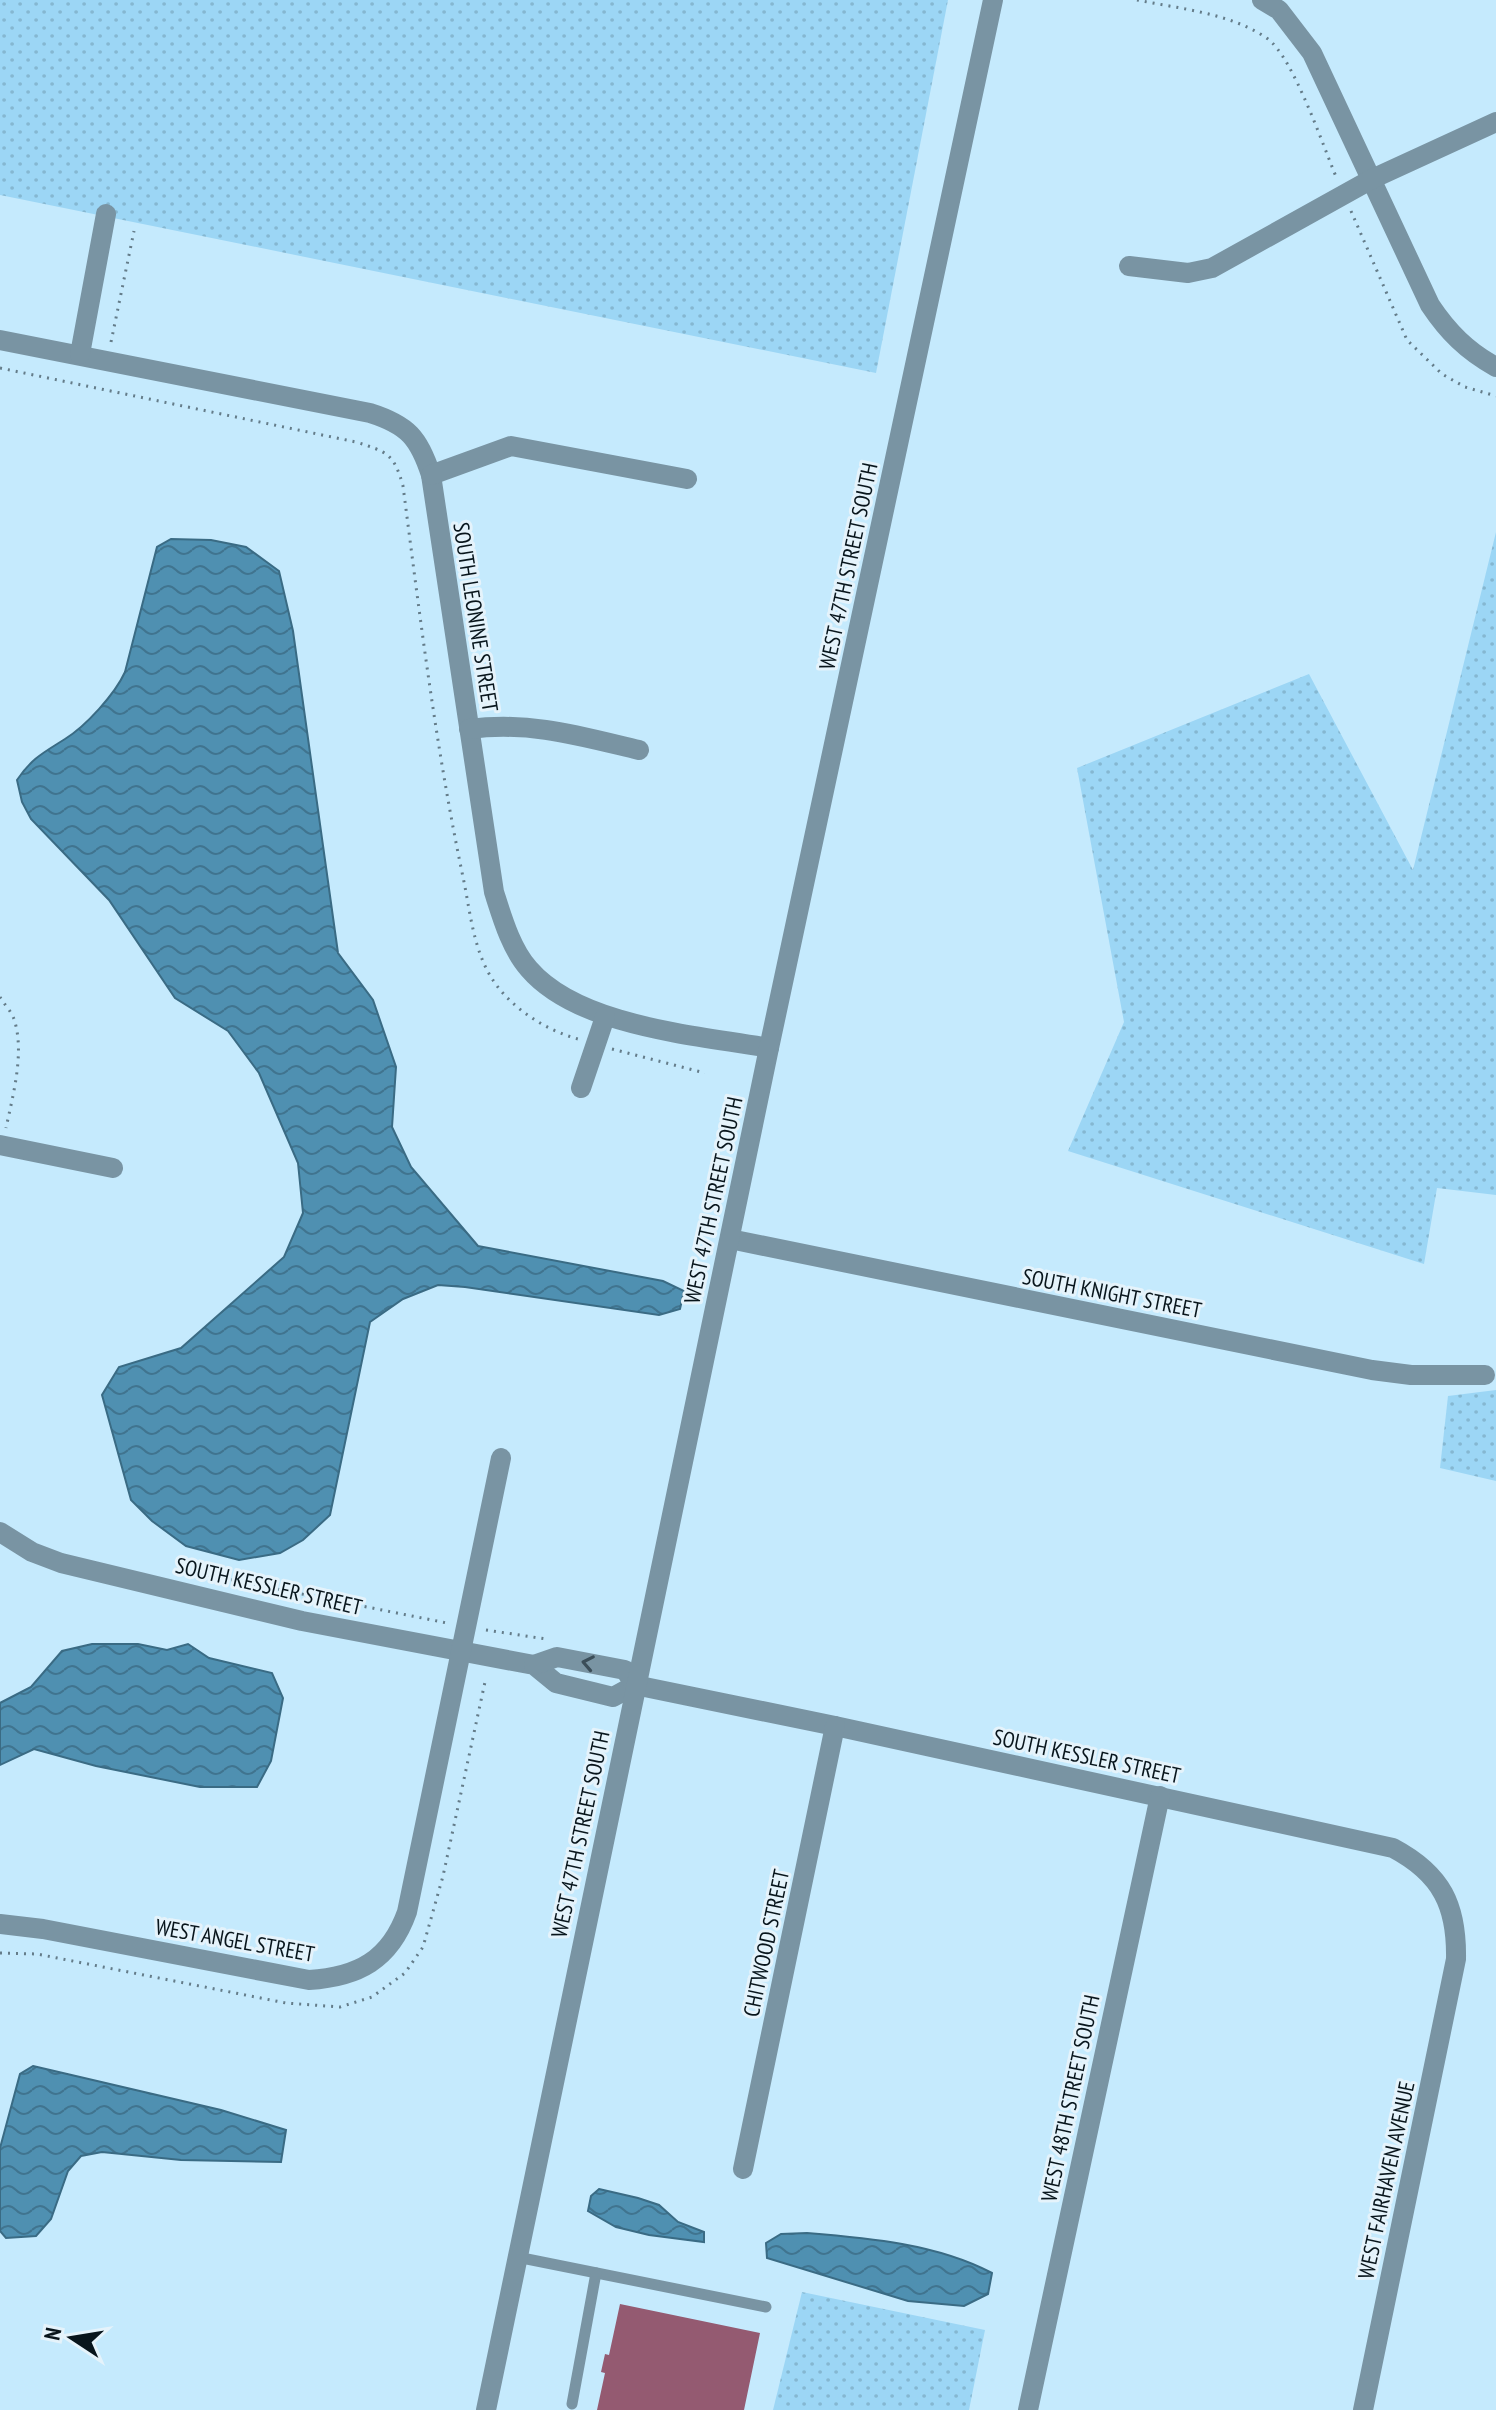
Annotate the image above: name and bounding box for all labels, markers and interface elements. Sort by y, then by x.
street label: WEST 47TH STREET SOUTH [812,460,884,672]
street label: SOUTH LEONINE STREET [447,520,505,714]
street label: WEST 47TH STREET SOUTH [677,1094,749,1306]
street label: SOUTH KNIGHT STREET [1020,1262,1204,1324]
street label: SOUTH KESSLER STREET [173,1551,365,1621]
one-way arrow [582,1655,595,1672]
street label: SOUTH KESSLER STREET [991,1722,1183,1790]
street label: WEST 47TH STREET SOUTH [544,1728,616,1940]
street label: CHITWOOD STREET [737,1867,795,2019]
street label: WEST ANGEL STREET [153,1912,317,1968]
street label: WEST 48TH STREET SOUTH [1034,1992,1106,2204]
street label: WEST FAIRHAVEN AVENUE [1351,2079,1421,2281]
north arrow [32,2298,112,2378]
text: N [38,2325,67,2343]

